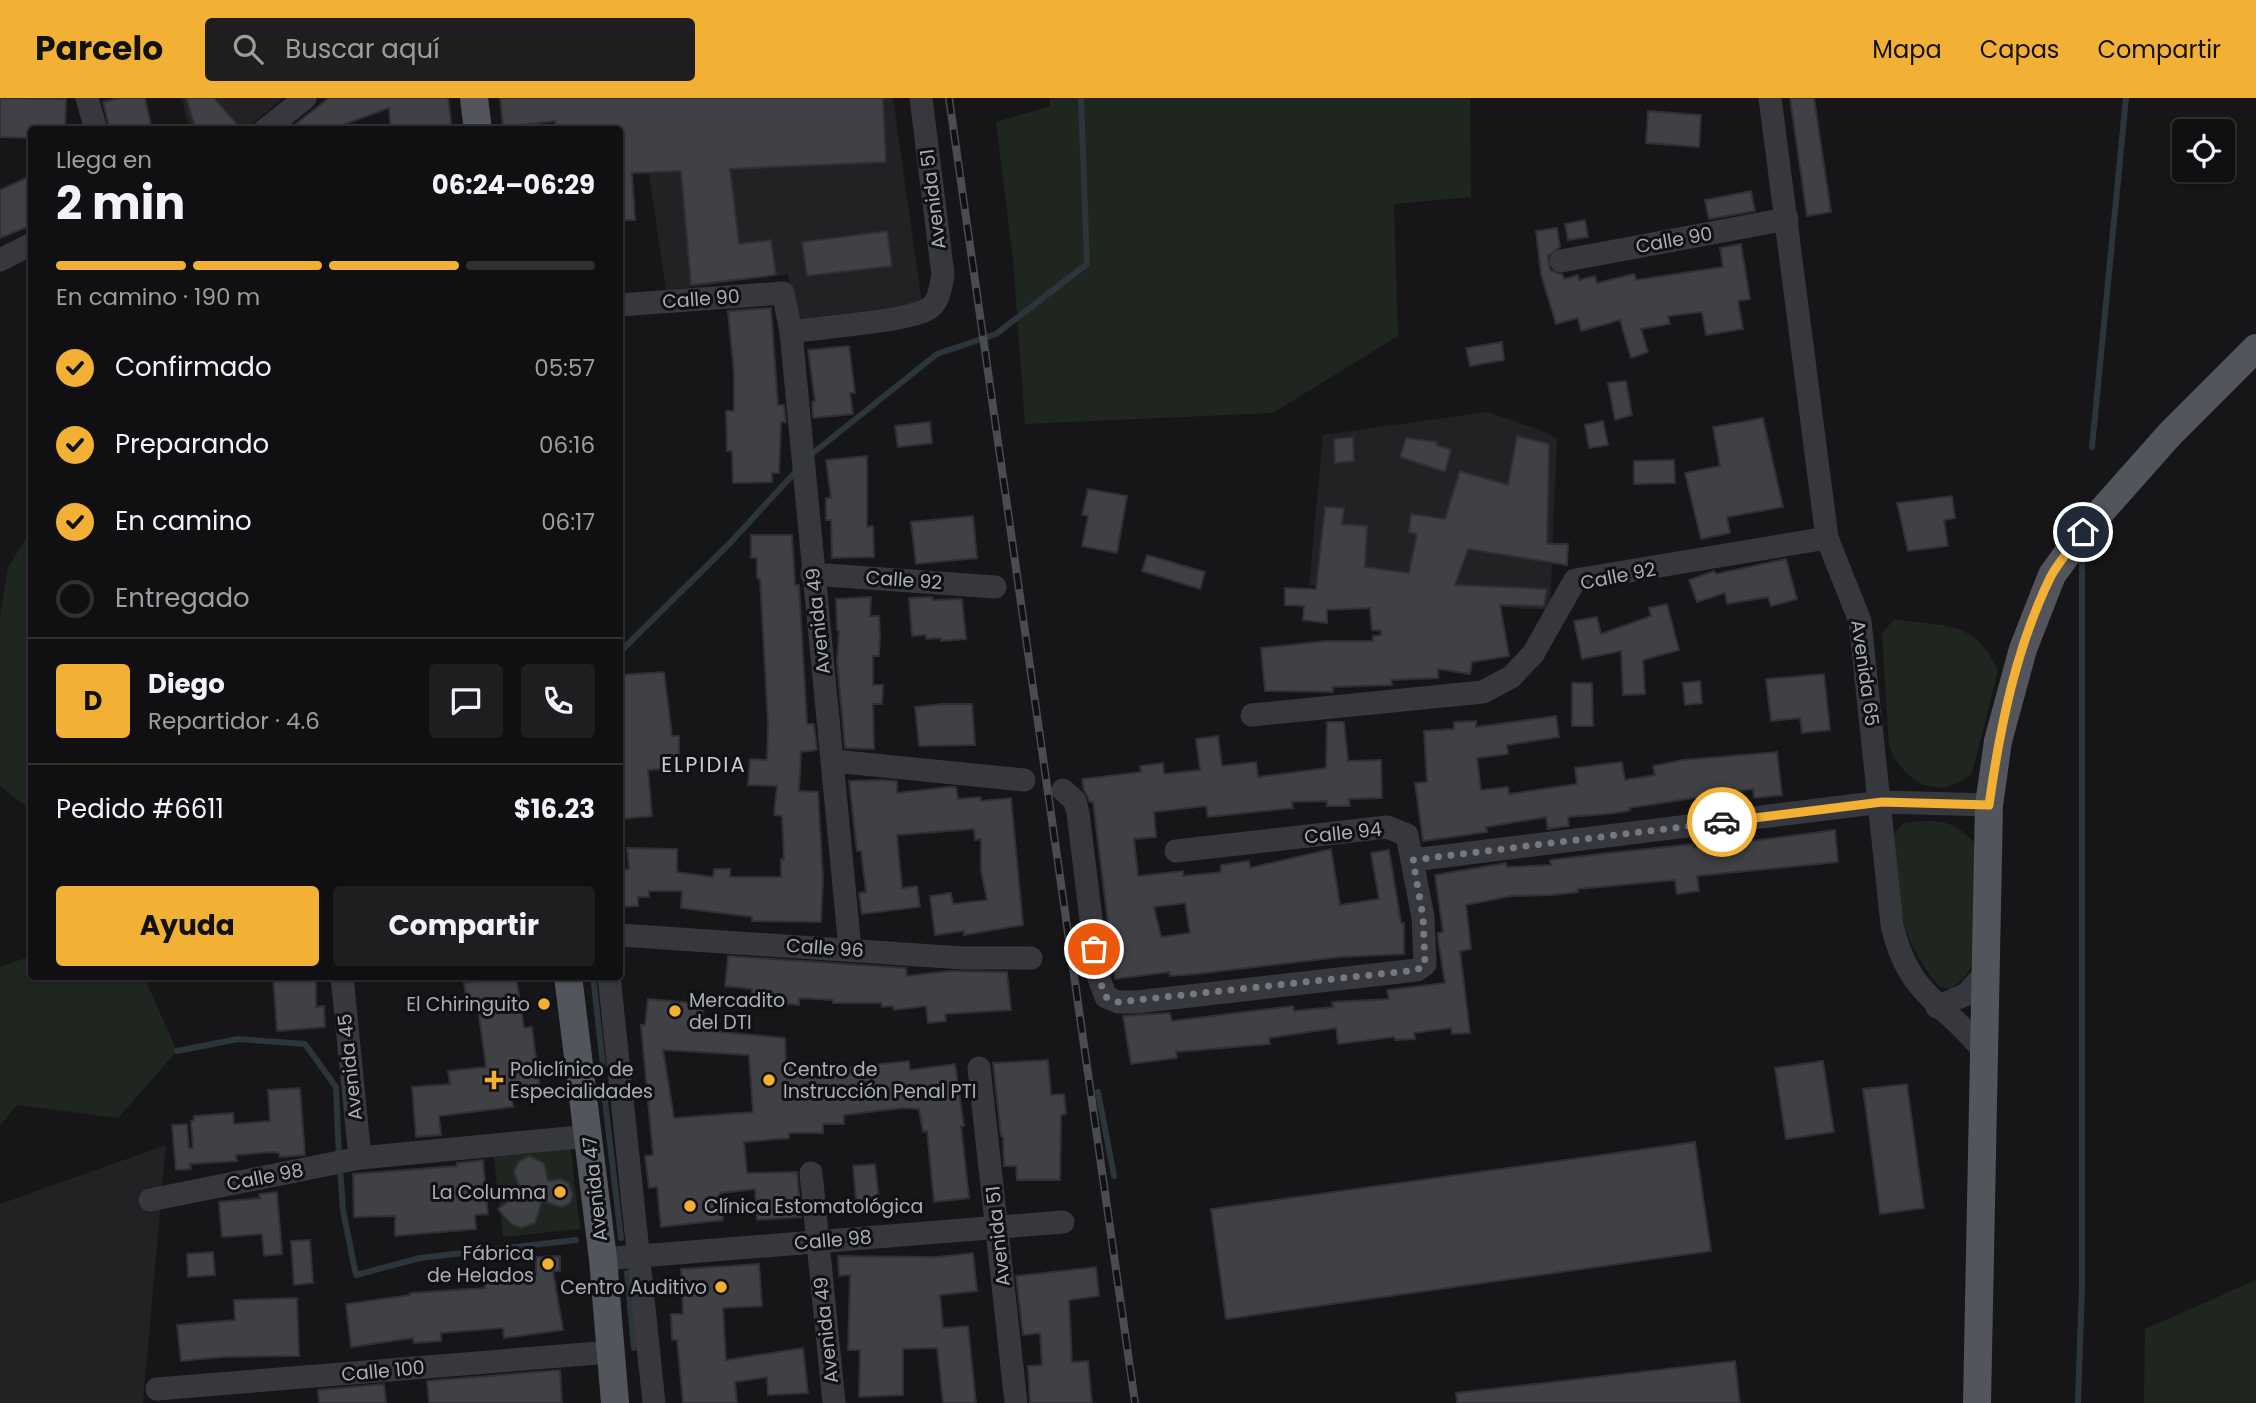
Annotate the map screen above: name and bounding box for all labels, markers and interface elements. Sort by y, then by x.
search box [205,18,695,81]
text: Parcelo [35,25,163,72]
icon: search [229,30,267,68]
text: Buscar aquí [285,31,440,67]
text: Mapa [1872,33,1942,66]
text: Capas [1980,33,2059,66]
text: Compartir [2097,33,2221,66]
map controls [2172,119,2235,182]
button: locate [2172,119,2235,182]
text: Llega en [56,144,152,176]
street label: Avenida 51 [913,147,953,251]
text: 06:24–06:29 [432,167,595,203]
text: 2 min [56,171,185,235]
street label: Calle 90 [1633,220,1715,260]
text: En camino · 190 m [56,281,260,313]
street label: Calle 90 [661,283,741,315]
icon: check [56,349,94,387]
text: Confirmado [115,349,272,385]
text: 05:57 [534,352,595,384]
icon: check [56,426,94,464]
text: Preparando [115,426,269,462]
text: 06:16 [539,429,595,461]
pin [2053,502,2113,562]
icon: check [56,503,94,541]
text: En camino [115,503,252,539]
text: 06:17 [541,506,595,538]
icon: home [2064,513,2102,551]
street label: Calle 92 [1578,555,1658,597]
street label: Calle 92 [865,564,943,596]
street label: Avenida 49 [799,566,837,676]
text: Entregado [115,580,250,616]
street label: Avenida 65 [1844,618,1886,728]
button: chat [429,664,503,738]
button: phone [521,664,595,738]
text: Diego [148,666,225,702]
text: D [84,683,102,719]
text: Repartidor · 4.6 [148,705,320,737]
district label: ELPIDIA [661,750,747,779]
courier [1687,787,1757,857]
text: Pedido #6611 [56,791,224,827]
text: $16.23 [514,791,595,827]
icon: car [1703,803,1741,841]
street label: Calle 94 [1303,816,1383,850]
button: Ayuda [56,886,319,966]
button: Compartir [333,886,595,966]
pin [1064,919,1124,979]
icon: bag [1075,930,1113,968]
street label: Calle 96 [785,932,865,964]
place label: Mercadito del DTI [689,987,785,1036]
place label: El Chiringuito [406,991,530,1018]
marker: El Chiringuito [536,996,552,1012]
marker: Mercadito del DTI [667,1003,683,1019]
street label: Avenida 45 [331,1013,369,1121]
place label: Policlínico de Especialidades [510,1056,653,1105]
place label: Centro de Instrucción Penal PTI [783,1056,977,1105]
marker: Policlínico de Especialidades [484,1070,504,1090]
marker: Centro de Instrucción Penal PTI [761,1072,777,1088]
street label: Avenida 47 [576,1135,614,1243]
street label: Calle 98 [224,1156,306,1198]
place label: La Columna [432,1179,546,1206]
marker: La Columna [552,1184,568,1200]
street label: Avenida 51 [979,1184,1017,1288]
place label: Clínica Estomatológica [704,1193,923,1220]
marker: Clínica Estomatológica [682,1198,698,1214]
street label: Calle 98 [793,1223,873,1257]
place label: Fábrica de Helados [427,1240,534,1289]
marker: Fábrica de Helados [540,1256,556,1272]
place label: Centro Auditivo [560,1274,707,1301]
street label: Avenida 49 [807,1275,845,1385]
marker: Centro Auditivo [713,1279,729,1295]
street label: Calle 100 [340,1354,426,1388]

